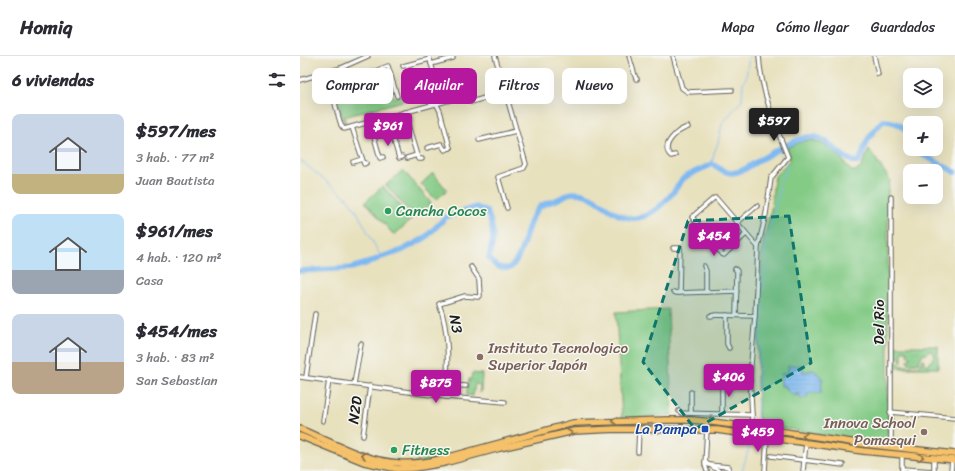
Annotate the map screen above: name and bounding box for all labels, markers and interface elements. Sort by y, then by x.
text: Homiq [20,11,72,44]
text: Mapa [721,15,754,40]
text: Cómo llegar [776,15,849,40]
text: Guardados [871,15,935,40]
text: 6 viviendas [12,65,94,95]
chip: Comprar [312,68,393,104]
chip: Alquilar [401,68,477,104]
chip: Filtros [485,68,554,104]
chip: Nuevo [562,68,627,104]
map controls [903,68,943,204]
button: layers [903,68,943,108]
icon: filters [266,69,288,91]
pin: $597 [750,108,798,142]
text: $597 [758,109,790,132]
pin: $961 [364,113,412,147]
text: $961 [373,114,403,137]
text: $597/mes [136,116,216,146]
button: + [903,116,943,156]
icon: home [44,130,92,178]
text: 3 hab. · 77 m² [136,146,214,169]
button: − [903,164,943,204]
text: Juan Bautista [136,169,215,192]
place label: Cancha Cocos [396,198,487,224]
marker: Cancha Cocos [383,206,393,216]
text: $961/mes [136,216,213,246]
pin: $454 [690,223,738,257]
text: $454 [698,224,730,247]
icon: home [44,230,92,278]
text: 4 hab. · 120 m² [136,246,222,269]
text: Casa [136,269,163,292]
street label: Del Rio [866,299,892,345]
street label: N3 [442,313,470,335]
text: $454/mes [136,316,217,346]
icon: home [44,330,92,378]
place label: Instituto Tecnologico Superior Japón [487,335,628,378]
text: 3 hab. · 83 m² [136,346,214,369]
marker: Instituto Tecnologico Superior Japón [475,352,485,362]
pin: $406 [705,364,753,398]
text: $406 [713,365,745,388]
text: San Sebastian [136,369,218,392]
pin: $875 [412,370,460,404]
text: $875 [420,371,452,394]
street label: N2D [340,394,370,426]
place label: Innova School Pomasqui [823,410,917,453]
place label: La Pampa [635,416,697,442]
one-way arrow [611,417,617,426]
pin: $459 [734,419,782,453]
text: $459 [742,420,774,443]
marker: La Pampa [700,424,710,434]
marker: Innova School Pomasqui [919,427,929,437]
one-way arrow [567,429,573,437]
one-way arrow [802,431,808,440]
place label: Fitness [402,437,450,463]
marker: Fitness [389,445,399,455]
one-way arrow [361,452,368,460]
one-way arrow [918,452,924,461]

